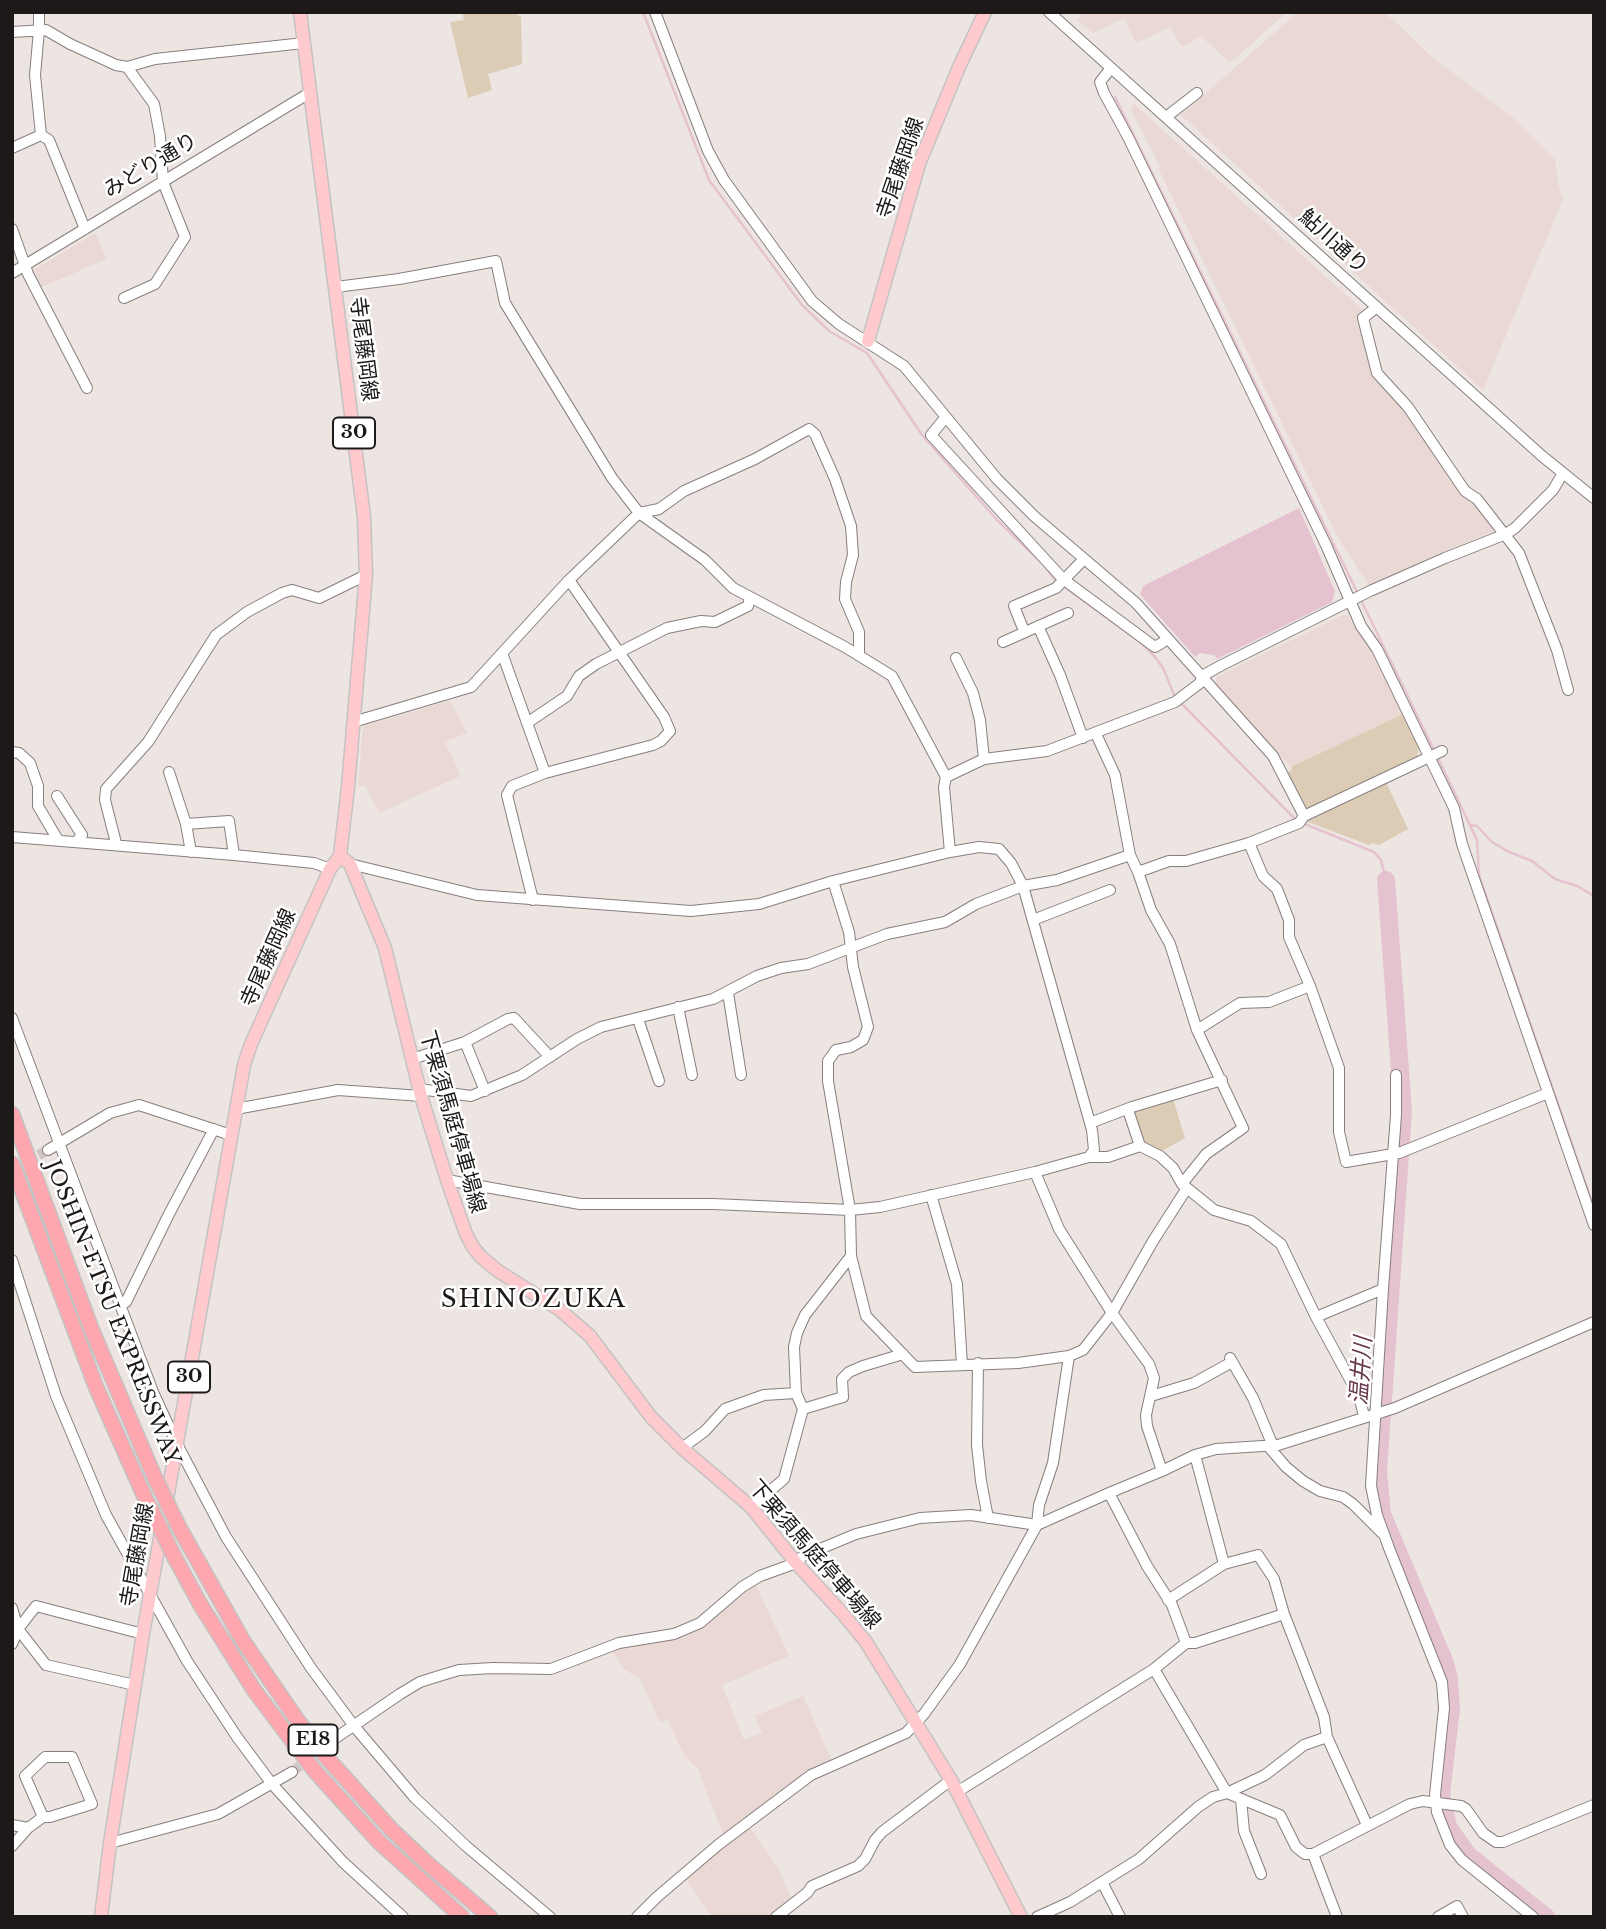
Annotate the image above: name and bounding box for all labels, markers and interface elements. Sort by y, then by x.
street label: 寺尾藤岡線 [872,114,930,222]
street label: みどり通り [100,128,202,204]
street label: 鮎川通り [1293,205,1373,279]
street label: 寺尾藤岡線 [344,295,382,403]
road number: 30 [333,418,375,448]
street label: 寺尾藤岡線 [236,905,302,1011]
street label: 下栗須馬庭停車場線 [414,1028,490,1216]
street label: JOSHIN-ETSU EXPRESSWAY [39,1157,185,1469]
district label: SHINOZUKA [442,1286,626,1314]
water label: 温井川 [1346,1336,1378,1406]
road number: 30 [168,1362,210,1392]
street label: 下栗須馬庭停車場線 [742,1475,886,1635]
street label: 寺尾藤岡線 [116,1501,160,1609]
road number: E18 [288,1724,338,1756]

